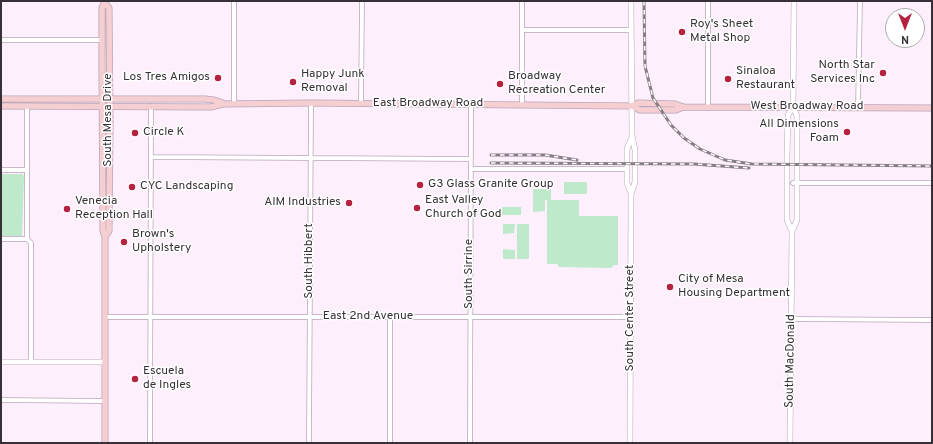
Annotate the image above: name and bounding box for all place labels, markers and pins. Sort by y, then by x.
place label: Roy's Sheet Metal Shop [690,18,753,46]
marker: Roy's Sheet Metal Shop [677,27,687,37]
place label: North Star Services Inc [810,59,875,87]
place label: Sinaloa Restaurant [736,65,795,93]
place label: Happy Junk Removal [301,68,365,96]
marker: North Star Services Inc [878,68,888,78]
place label: Broadway Recreation Center [508,70,605,98]
place label: Los Tres Amigos [123,71,210,85]
marker: Los Tres Amigos [213,73,223,83]
marker: Sinaloa Restaurant [723,74,733,84]
marker: Happy Junk Removal [288,77,298,87]
marker: Broadway Recreation Center [495,79,505,89]
place label: All Dimensions Foam [759,118,839,146]
place label: Circle K [143,126,185,140]
marker: All Dimensions Foam [842,127,852,137]
marker: Circle K [130,128,140,138]
place label: G3 Glass Granite Group [428,178,554,192]
place label: CYC Landscaping [140,180,234,194]
marker: G3 Glass Granite Group [415,180,425,190]
marker: CYC Landscaping [127,182,137,192]
place label: East Valley Church of God [425,194,502,222]
place label: Venecia Reception Hall [75,195,153,223]
place label: AIM Industries [264,196,341,210]
marker: AIM Industries [344,198,354,208]
marker: East Valley Church of God [412,203,422,213]
marker: Venecia Reception Hall [62,204,72,214]
place label: Brown's Upholstery [132,228,191,256]
marker: Brown's Upholstery [119,237,129,247]
place label: City of Mesa Housing Department [678,273,790,301]
marker: City of Mesa Housing Department [665,282,675,292]
place label: Escuela de Ingles [143,365,191,393]
marker: Escuela de Ingles [130,374,140,384]

